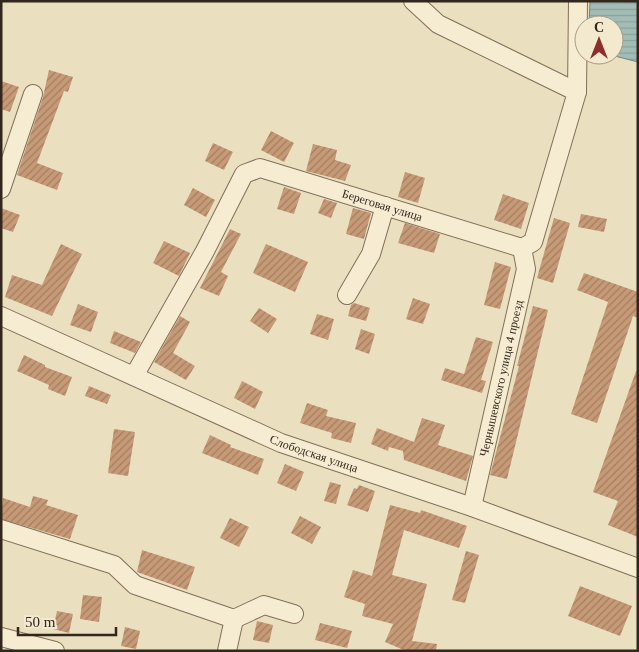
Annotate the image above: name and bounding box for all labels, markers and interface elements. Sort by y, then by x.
north arrow [574,15,624,65]
text: С [594,20,604,35]
street label: Береговая улица [340,186,425,224]
street label: Чернышевского улица 4 проезд [477,299,526,458]
street label: Слободская улица [267,432,360,476]
scale bar [18,604,115,636]
text: 50 m [25,614,56,630]

